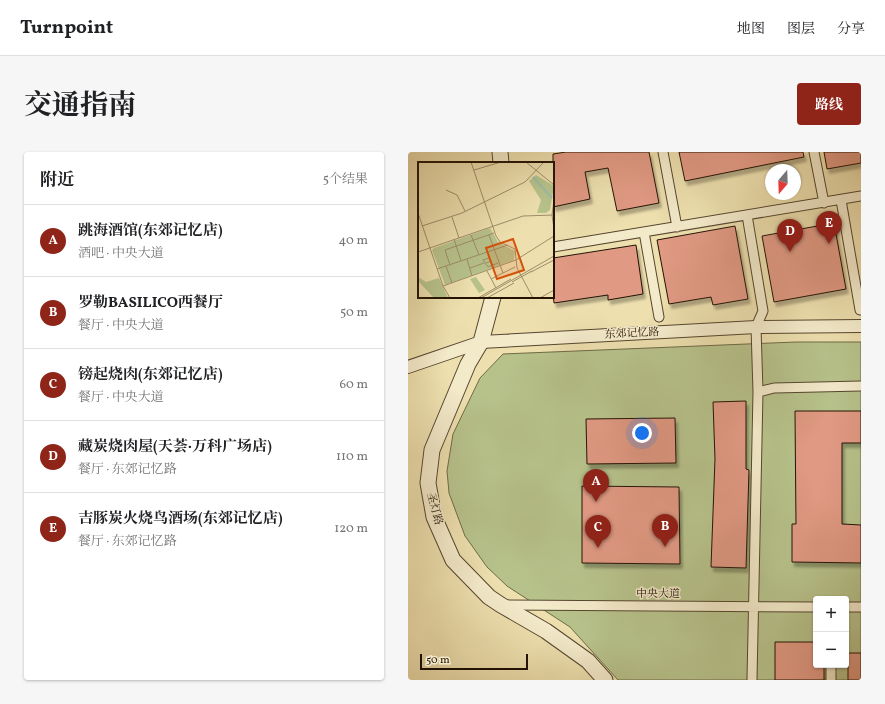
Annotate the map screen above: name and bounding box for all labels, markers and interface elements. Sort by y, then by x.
text: Turnpoint [20,15,113,41]
text: 地图 [737,20,765,39]
text: 图层 [787,20,815,39]
text: 分享 [837,20,865,39]
button: 路线 [797,83,861,125]
text: 交通指南 [24,87,136,126]
inset map [418,162,554,298]
north arrow [765,164,801,200]
text: 附近 [40,169,74,192]
text: 5个结果 [323,171,368,189]
pin: E [816,211,842,244]
pin: D [777,219,803,252]
text: 跳海酒馆(东郊记忆店) [78,221,223,242]
text: A [48,232,58,250]
text: 40 m [339,232,368,250]
text: 酒吧 · 中央大道 [78,245,164,263]
text: 罗勒BASILICO西餐厅 [78,293,223,314]
text: B [49,304,57,322]
text: 50 m [340,304,368,322]
text: 餐厅 · 中央大道 [78,317,164,335]
street label: 东郊记忆路 [604,325,660,343]
text: 镑起烧肉(东郊记忆店) [78,365,223,386]
text: C [49,376,57,394]
text: 60 m [340,376,368,394]
text: 餐厅 · 中央大道 [78,389,164,407]
your location [632,423,652,443]
text: 藏炭烧肉屋(天荟·万科广场店) [78,437,272,458]
text: D [48,448,58,466]
text: 110 m [336,448,368,466]
text: 餐厅 · 东郊记忆路 [78,461,177,479]
pin: A [583,469,609,502]
street label: 圣灯路 [422,491,446,527]
text: 吉豚炭火烧鸟酒场(东郊记忆店) [78,509,283,530]
pin: B [652,514,678,547]
pin: C [585,515,611,548]
text: E [49,520,57,538]
text: 120 m [334,520,368,538]
text: 餐厅 · 东郊记忆路 [78,533,177,551]
street label: 中央大道 [636,587,680,602]
map controls [813,596,849,668]
button: + [813,596,849,632]
button: − [813,632,849,668]
scale bar [420,652,528,671]
text: 50 m [426,653,450,668]

